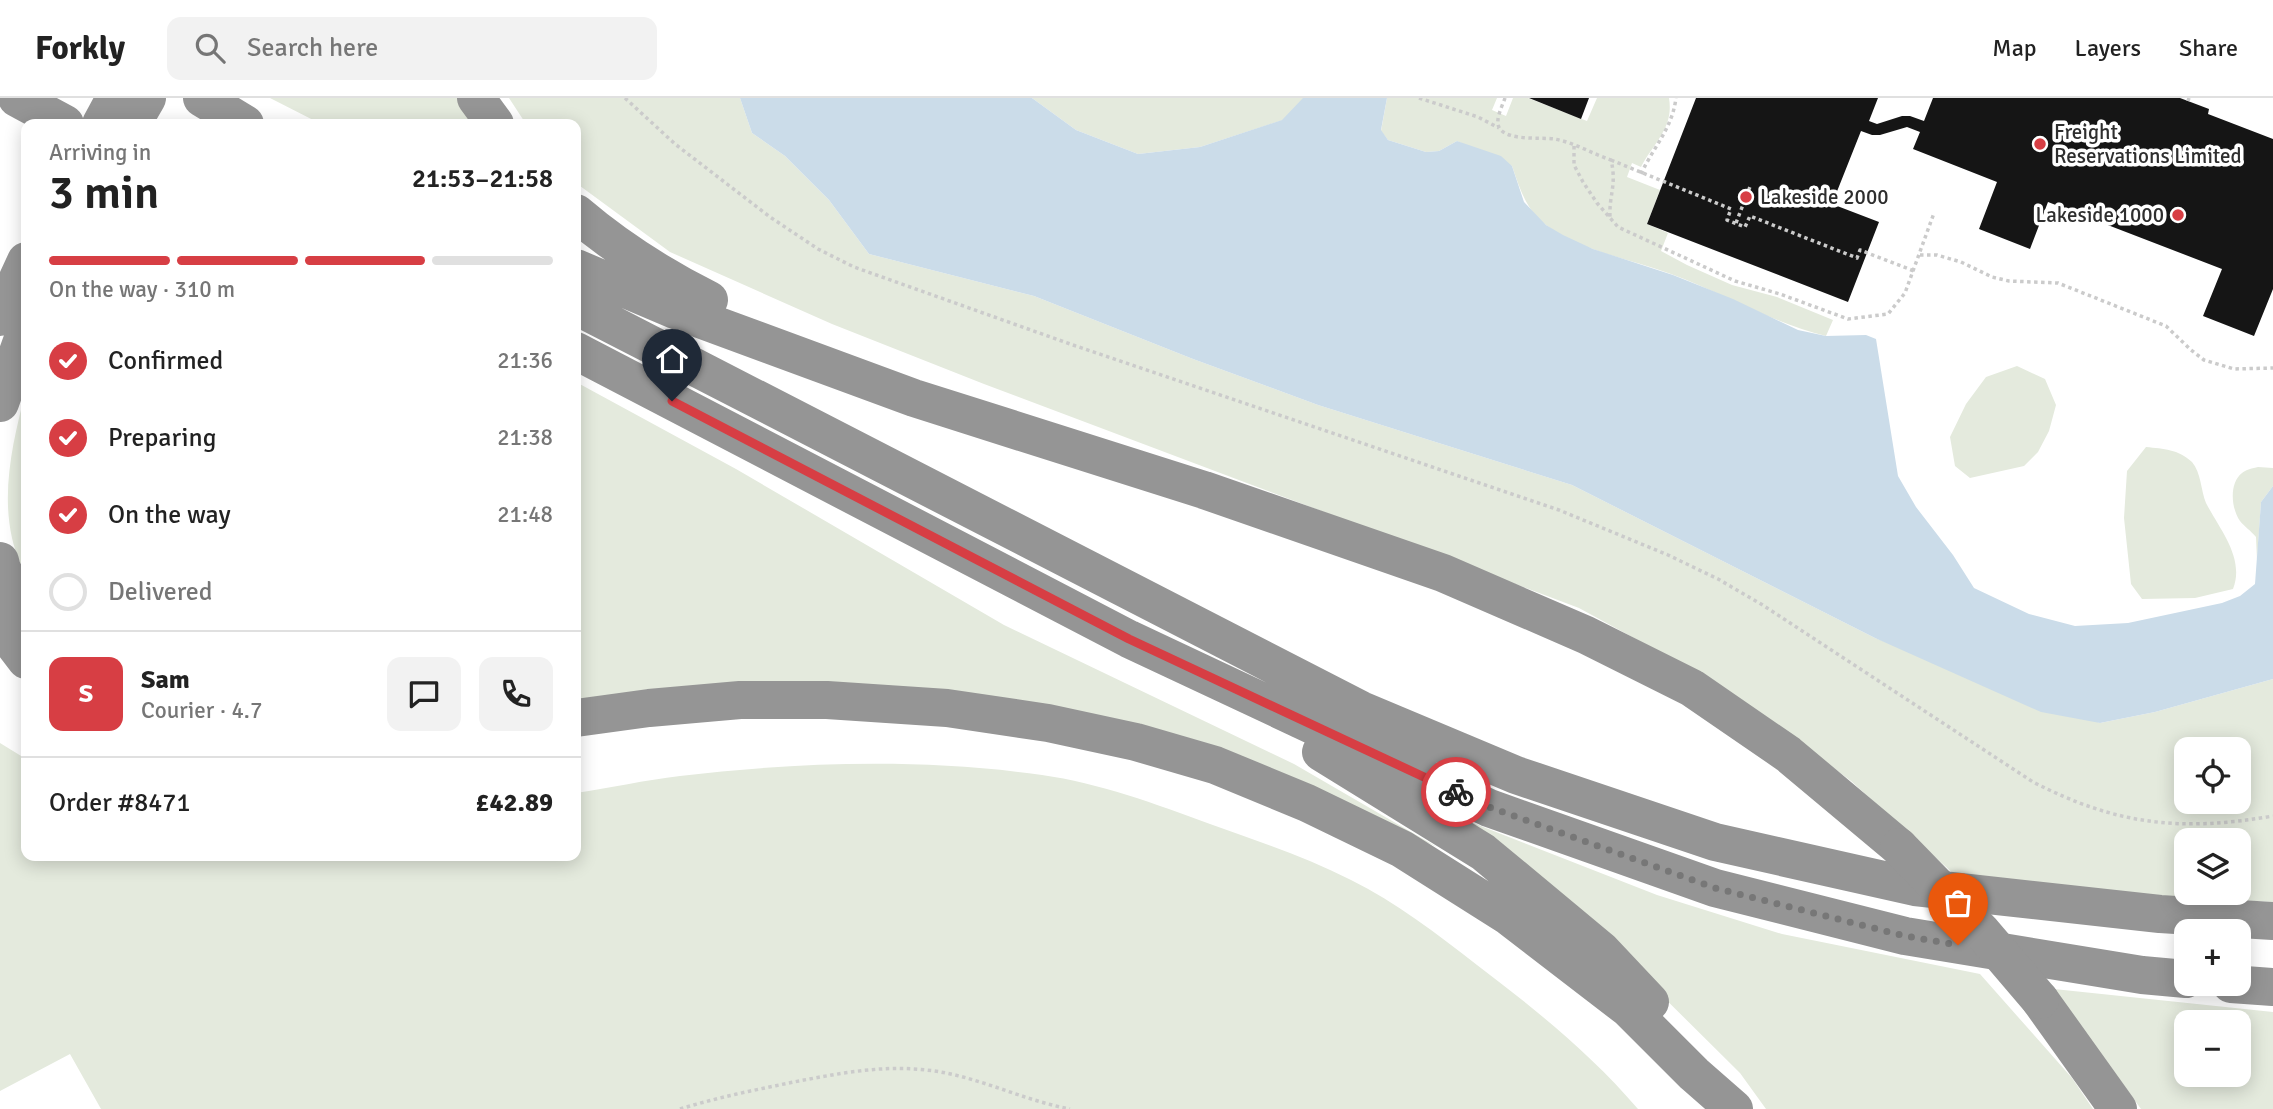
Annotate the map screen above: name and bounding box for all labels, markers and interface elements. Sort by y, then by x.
search box [167,17,657,80]
text: Forkly [35,28,125,69]
icon: search [191,29,229,67]
text: Search here [247,32,378,64]
text: Map [1992,33,2037,63]
text: Layers [2075,33,2141,63]
text: Share [2179,33,2238,63]
place label: Freight Reservations Limited [2054,119,2242,169]
marker: Freight Reservations Limited [2032,136,2048,152]
text: Arriving in [49,138,151,167]
text: 21:53–21:58 [412,163,553,195]
text: 3 min [49,165,159,221]
place label: Lakeside 2000 [1760,184,1889,210]
marker: Lakeside 2000 [1738,189,1754,205]
place label: Lakeside 1000 [2035,202,2164,228]
marker: Lakeside 1000 [2170,207,2186,223]
text: On the way · 310 m [49,275,235,304]
pin [642,329,702,401]
icon: home [653,340,691,378]
icon: check [49,342,87,380]
text: Confirmed [108,345,223,377]
text: 21:36 [497,346,553,375]
icon: check [49,419,87,457]
text: Preparing [108,422,216,454]
text: 21:38 [497,423,553,452]
icon: check [49,496,87,534]
text: On the way [108,499,231,531]
text: 21:48 [497,500,553,529]
text: Delivered [108,576,213,608]
button: chat [387,657,461,731]
button: phone [479,657,553,731]
text: Sam [141,664,190,696]
text: S [79,678,93,710]
text: Courier · 4.7 [141,696,262,725]
map controls [2174,737,2251,1087]
button: locate [2174,737,2251,814]
courier [1421,757,1491,827]
icon: bike [1437,773,1475,811]
text: Order #8471 [49,787,190,819]
text: £42.89 [475,787,553,819]
button: layers [2174,828,2251,905]
pin [1928,873,1988,945]
icon: bag [1939,884,1977,922]
button: + [2174,919,2251,996]
button: − [2174,1010,2251,1087]

